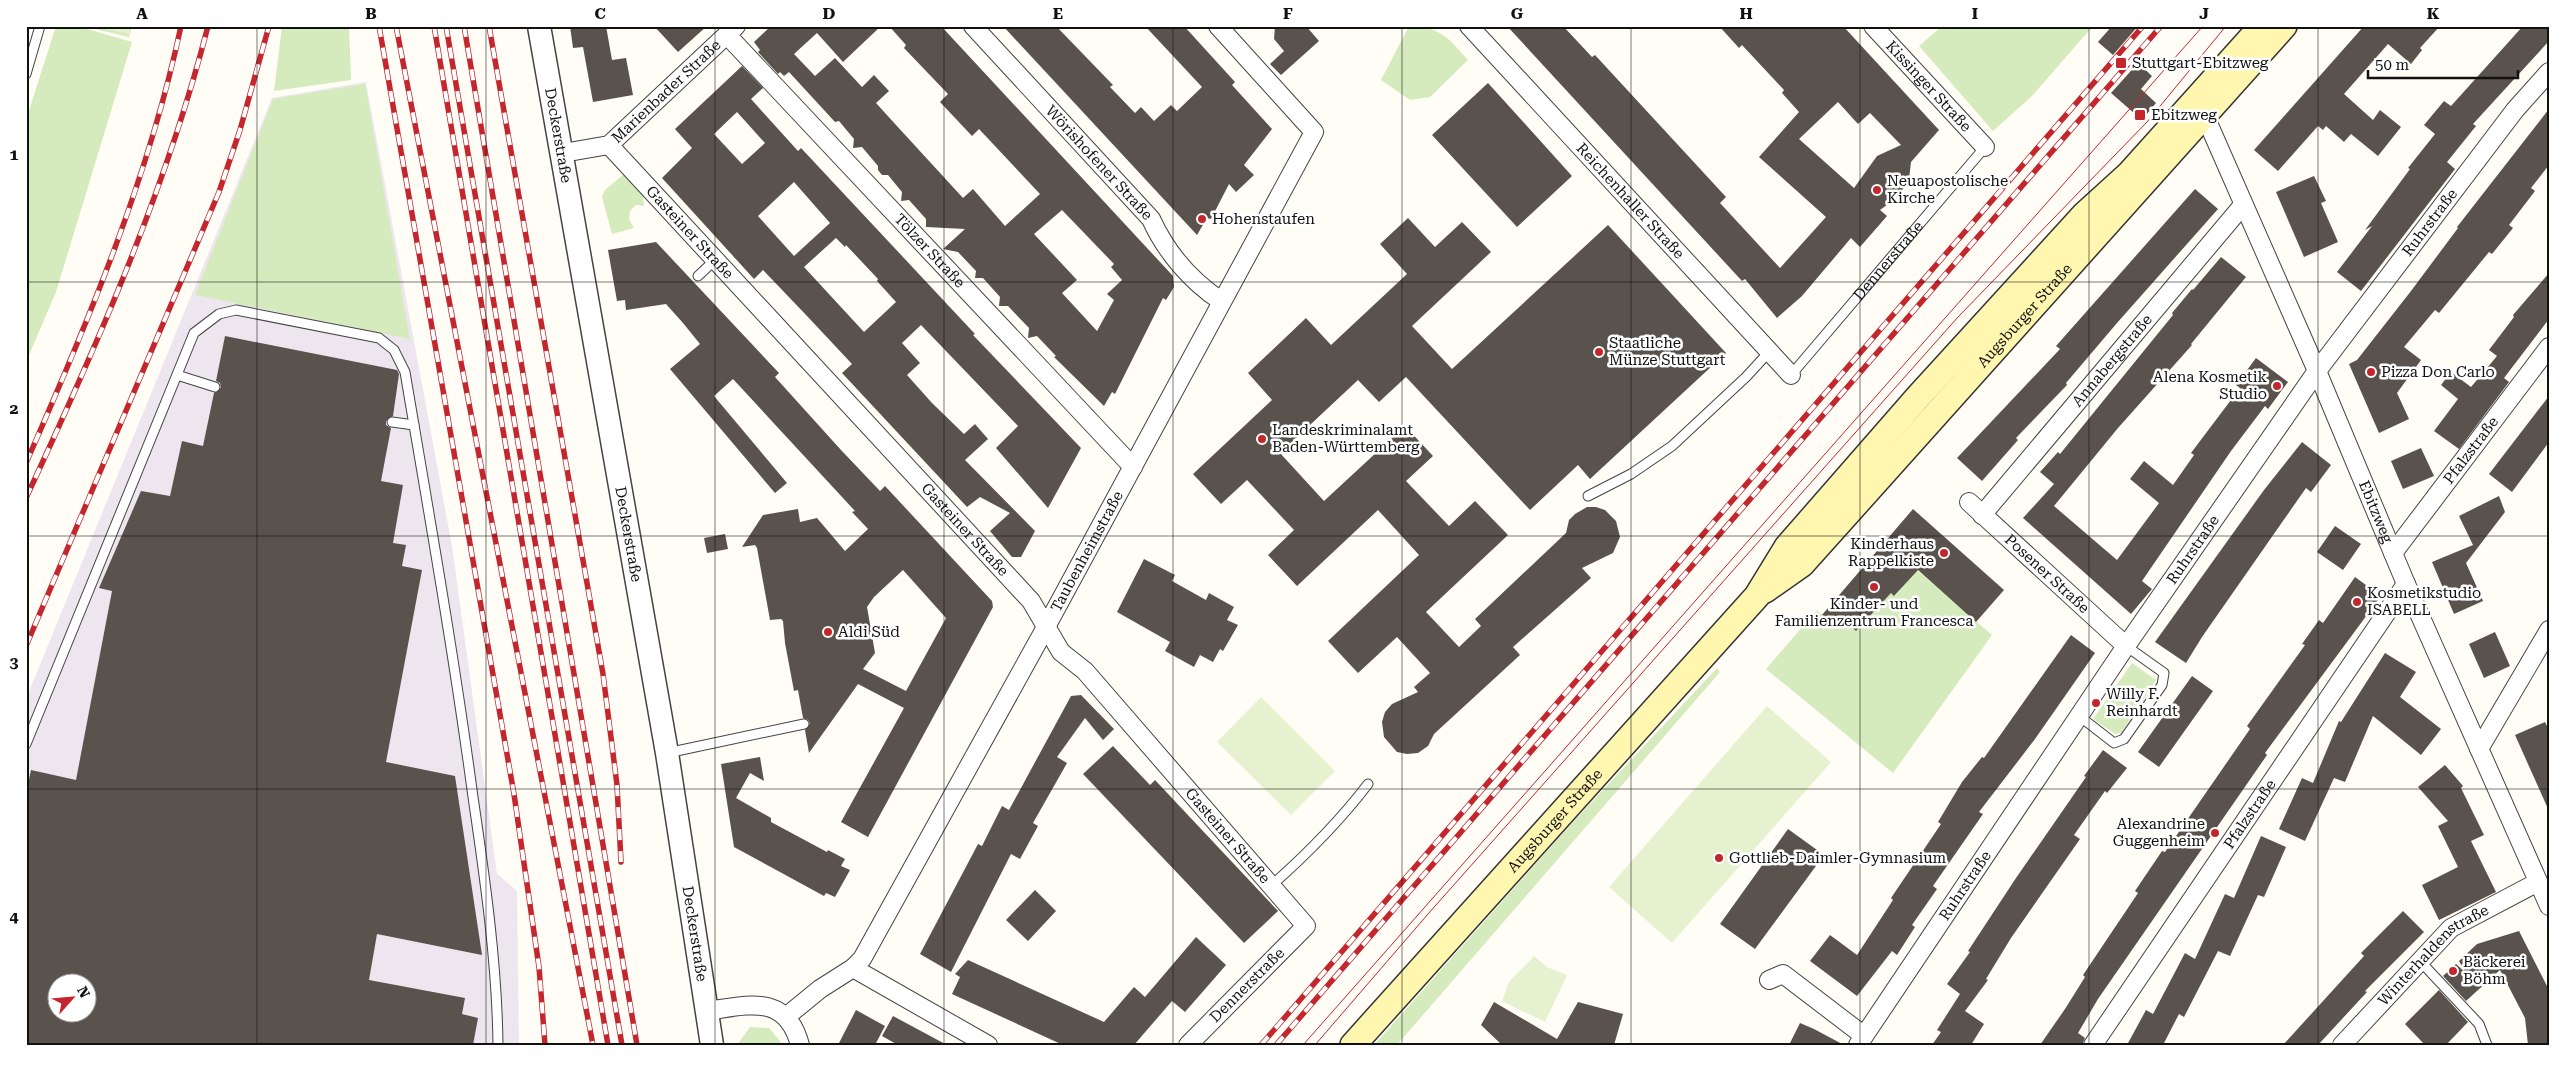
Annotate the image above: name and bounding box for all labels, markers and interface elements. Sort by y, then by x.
text: A [136,4,148,23]
text: B [365,4,377,23]
text: C [594,4,606,23]
text: D [823,4,836,23]
text: E [1053,4,1063,23]
text: F [1283,4,1293,23]
text: G [1511,4,1524,23]
text: H [1739,4,1753,23]
text: I [1972,4,1978,23]
text: J [2199,4,2209,23]
text: K [2427,4,2440,23]
street label: Marienbader Straße [608,36,724,147]
street label: Kissinger Straße [1882,37,1975,135]
scale bar [2368,48,2518,80]
place label: Stuttgart-Ebitzweg [2132,54,2269,72]
marker: Stuttgart-Ebitzweg [2114,56,2128,70]
text: 50 m [2375,56,2410,74]
street label: Deckerstraße [541,86,575,184]
street label: Wörishofener Straße [1042,102,1156,224]
place label: Ebitzweg [2151,106,2217,124]
marker: Ebitzweg [2133,108,2147,122]
street label: Reichenhaller Straße [1573,139,1688,263]
text: 1 [10,145,19,164]
place label: Neuapostolische Kirche [1887,172,2008,207]
street label: Gasteiner Straße [642,182,737,283]
marker: Neuapostolische Kirche [1871,184,1883,196]
street label: Ruhrstraße [2398,185,2461,260]
street label: Tölzer Straße [891,210,969,291]
place label: Hohenstaufen [1212,210,1315,228]
marker: Hohenstaufen [1196,213,1208,225]
street label: Dennerstraße [1850,218,1927,304]
street label: Augsburger Straße [1974,260,2076,371]
street label: Annabergstraße [2068,311,2156,410]
place label: Staatliche Münze Stuttgart [1609,334,1726,369]
marker: Staatliche Münze Stuttgart [1593,346,1605,358]
place label: Pizza Don Carlo [2381,363,2495,381]
marker: Pizza Don Carlo [2365,366,2377,378]
place label: Alena Kosmetik Studio [2153,368,2267,403]
marker: Alena Kosmetik Studio [2271,380,2283,392]
text: 2 [10,399,19,418]
street label: Pfalzstraße [2440,413,2502,487]
place label: Landeskriminalamt Baden-Württemberg [1272,421,1420,456]
marker: Landeskriminalamt Baden-Württemberg [1256,433,1268,445]
street label: Ebitzweg [2355,478,2397,546]
street label: Gasteiner Straße [917,479,1012,580]
street label: Deckerstraße [611,485,646,583]
street label: Taubenheimstraße [1047,488,1127,615]
street label: Ruhrstraße [2163,512,2223,588]
street label: Posener Straße [2001,530,2093,617]
place label: Kinderhaus Rappelkiste [1848,535,1934,570]
marker: Kinderhaus Rappelkiste [1938,547,1950,559]
marker: Kinder- und Familienzentrum Francesca [1868,581,1880,593]
place label: Kosmetikstudio ISABELL [2367,584,2481,619]
place label: Kinder- und Familienzentrum Francesca [1775,595,1973,630]
marker: Kosmetikstudio ISABELL [2351,596,2363,608]
place label: Aldi Süd [838,623,900,641]
marker: Aldi Süd [822,626,834,638]
text: 3 [10,653,19,672]
place label: Willy F. Reinhardt [2106,685,2178,720]
marker: Willy F. Reinhardt [2090,697,2102,709]
street label: Augsburger Straße [1504,765,1606,876]
street label: Pfalzstraße [2220,776,2280,852]
street label: Gasteiner Straße [1182,784,1274,887]
place label: Alexandrine Guggenheim [2113,815,2205,850]
marker: Alexandrine Guggenheim [2209,827,2221,839]
street label: Ruhrstraße [1935,847,1995,924]
place label: Gottlieb-Daimler-Gymnasium [1729,849,1947,867]
marker: Gottlieb-Daimler-Gymnasium [1713,852,1725,864]
street label: Deckerstraße [679,885,711,983]
street label: Winterhaldenstraße [2374,901,2492,1009]
text: 4 [10,907,19,926]
street label: Dennerstraße [1206,944,1288,1026]
place label: Bäckerei Böhm [2463,953,2526,988]
marker: Bäckerei Böhm [2447,965,2459,977]
north arrow [48,974,98,1024]
text: N [74,984,93,1001]

